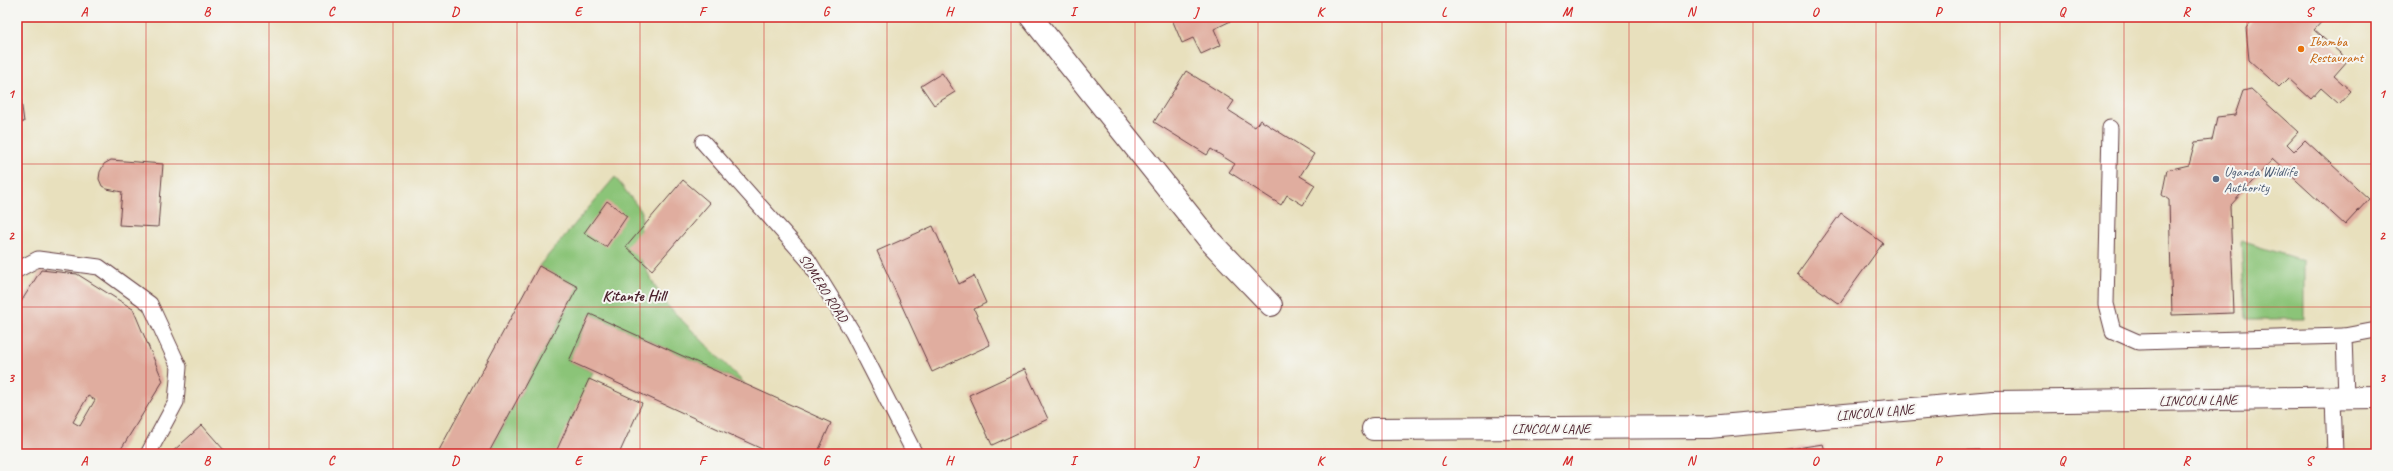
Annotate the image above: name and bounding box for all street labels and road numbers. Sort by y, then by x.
street label: SOMERO ROAD [795,251,852,326]
street label: LINCOLN LANE [2159,391,2239,410]
street label: LINCOLN LANE [1835,400,1916,424]
street label: LINCOLN LANE [1512,420,1592,437]

